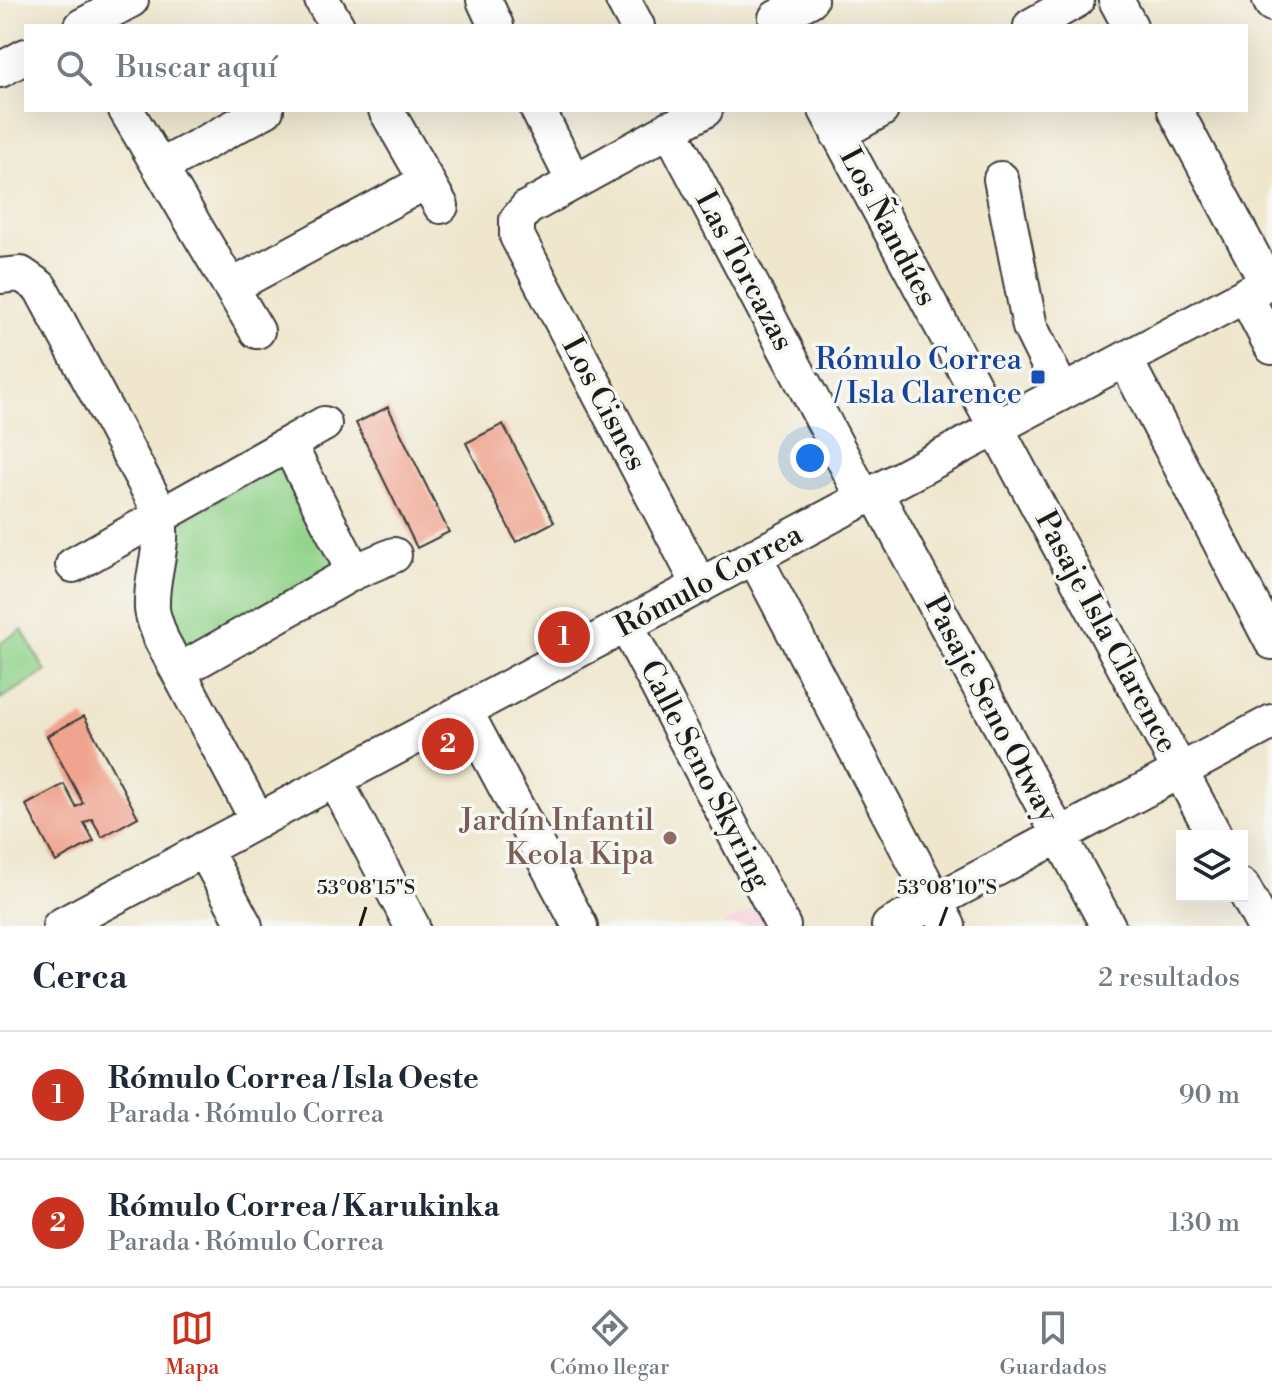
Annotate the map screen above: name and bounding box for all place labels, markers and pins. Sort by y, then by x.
place label: Rómulo Correa / Isla Clarence [815,341,1023,413]
marker: Rómulo Correa / Isla Clarence [1029,368,1047,386]
pin: 1 [538,607,590,667]
pin: 2 [422,714,474,774]
place label: Jardín Infantil Keola Kipa [459,802,655,874]
marker: Jardín Infantil Keola Kipa [661,829,679,847]

